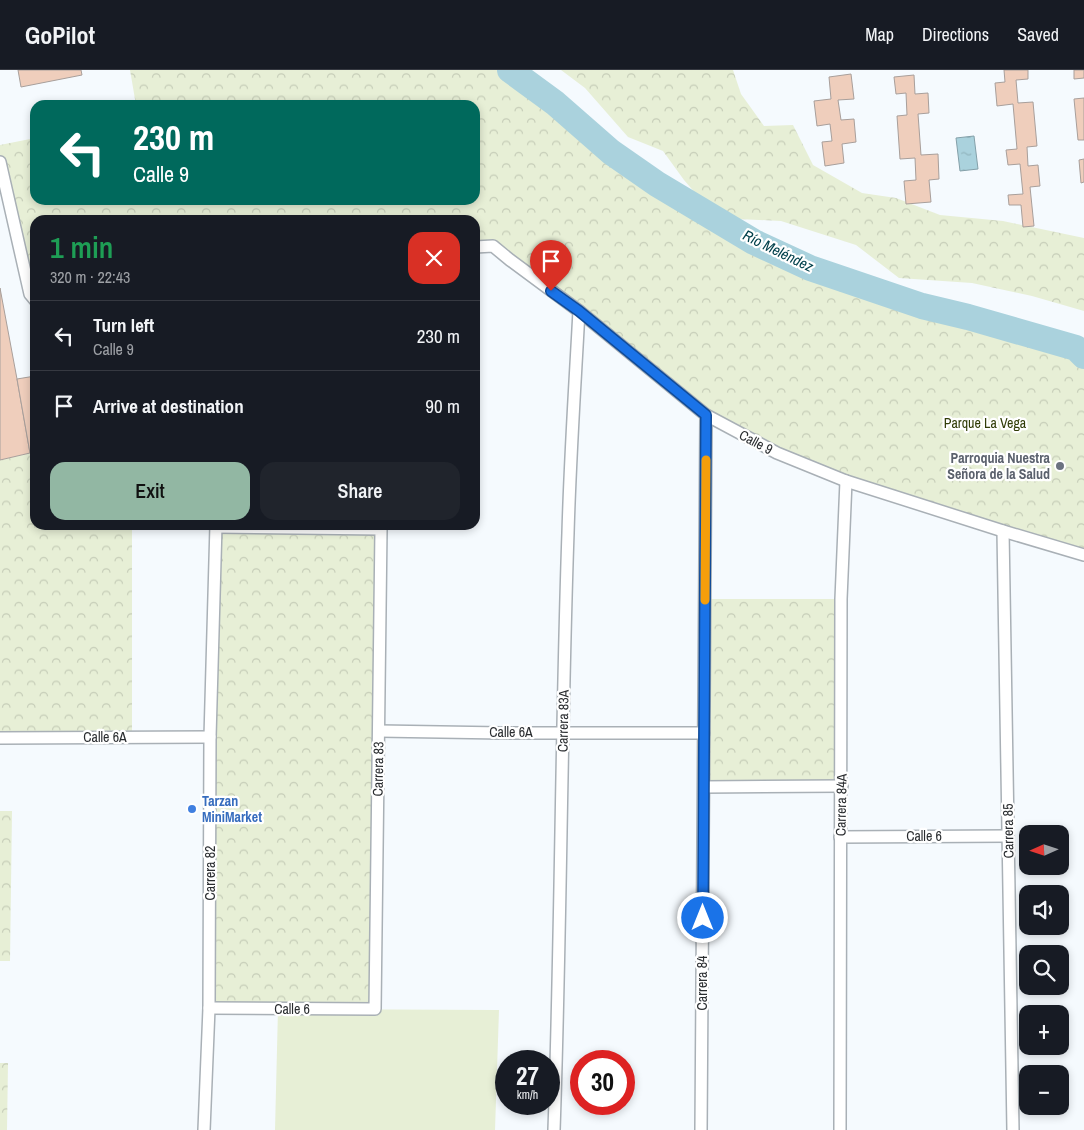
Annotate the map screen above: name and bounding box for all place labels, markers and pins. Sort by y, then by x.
pin [530,240,572,291]
place label: Parroquia Nuestra Señora de la Salud [947,449,1051,483]
marker: Parroquia Nuestra Señora de la Salud [1054,460,1066,472]
place label: Tarzan MiniMarket [202,792,262,826]
marker: Tarzan MiniMarket [186,803,198,815]

